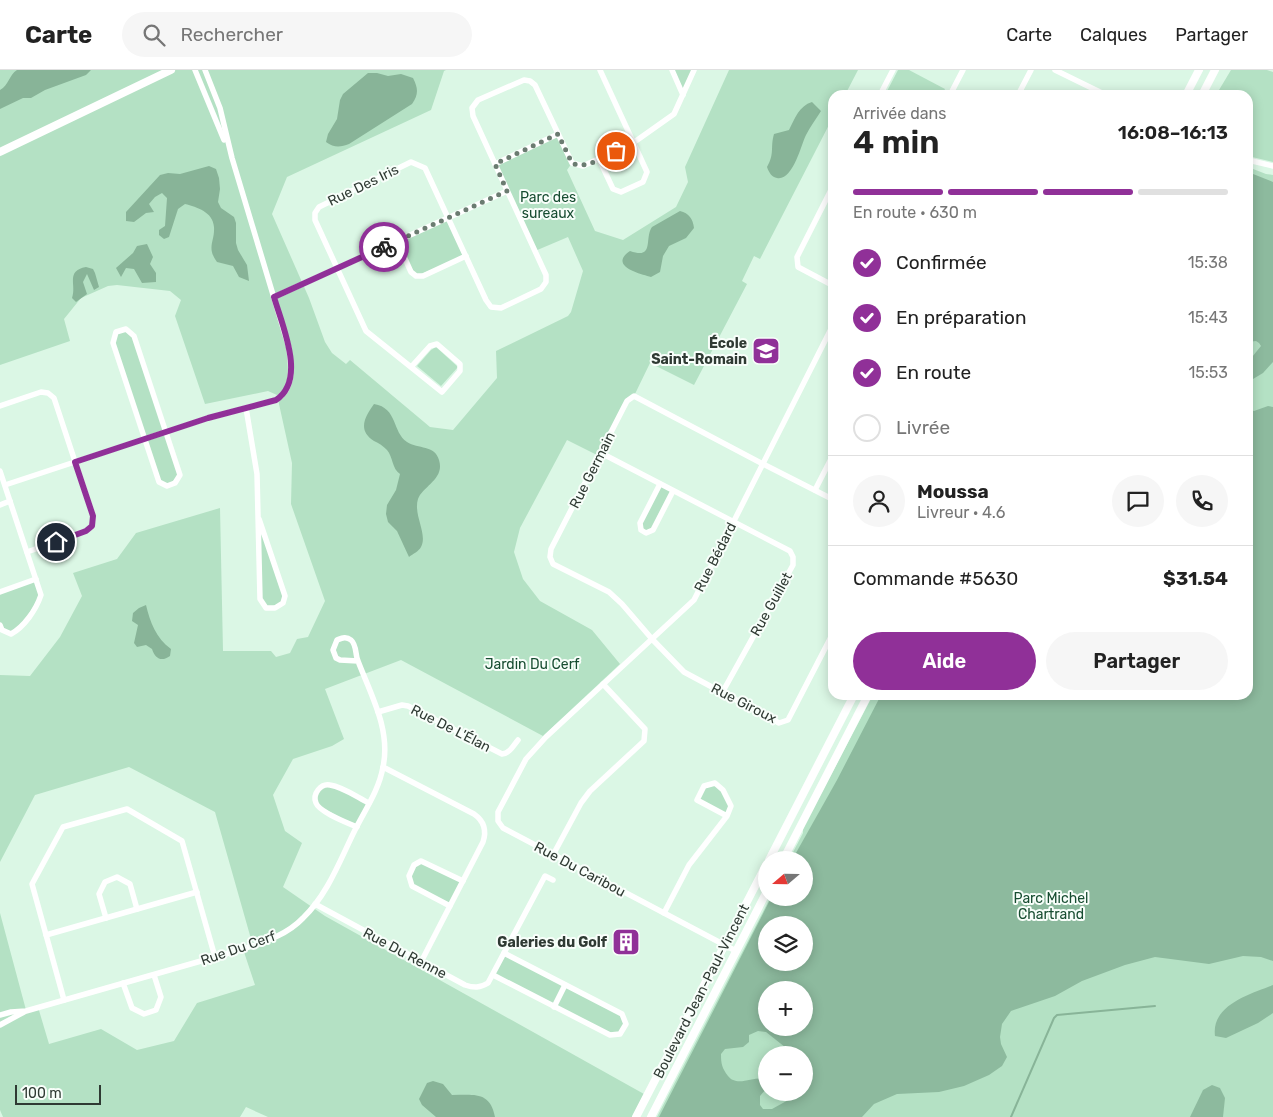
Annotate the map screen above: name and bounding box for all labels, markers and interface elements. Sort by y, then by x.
search box [122,12,472,57]
text: Carte [25,21,92,49]
icon: search [140,21,168,49]
text: Rechercher [180,23,283,46]
text: Carte [1006,24,1052,46]
text: Calques [1080,24,1147,46]
text: Partager [1175,24,1248,46]
text: Arrivée dans [853,104,946,123]
text: 16:08–16:13 [1118,121,1228,144]
text: 4 min [853,123,940,161]
pin [595,130,637,172]
icon: bag [602,137,630,165]
street label: Rue Des Iris [325,161,401,210]
park label: Parc des sureaux [520,189,576,222]
text: En route · 630 m [853,203,977,222]
courier [359,222,409,272]
icon: bike [370,233,398,261]
icon: check [853,249,881,277]
text: Confirmée [896,251,987,274]
text: 15:38 [1188,253,1228,272]
icon: check [853,304,881,332]
text: En préparation [896,306,1026,329]
text: 15:43 [1188,308,1228,327]
place label: École Saint-Romain [651,334,747,368]
school or university icon: École Saint-Romain [751,336,781,366]
icon: check [853,359,881,387]
text: En route [896,361,971,384]
text: 15:53 [1188,363,1228,382]
text: Livrée [896,416,950,439]
street label: Rue Germain [566,429,619,511]
button: person [853,475,905,527]
button: chat [1112,475,1164,527]
button: phone [1176,475,1228,527]
text: Moussa [917,480,989,503]
text: Livreur · 4.6 [917,503,1005,522]
street label: Rue Bédard [691,520,740,595]
pin [35,521,77,563]
icon: home [42,528,70,556]
text: Commande #5630 [853,567,1018,590]
text: $31.54 [1163,567,1228,590]
street label: Rue Guillet [747,569,796,639]
button: Aide [853,632,1036,690]
button: Partager [1046,632,1228,690]
park label: Jardin Du Cerf [485,656,580,673]
street label: Rue Giroux [708,680,780,727]
street label: Rue De L'Élan [408,700,494,756]
street label: Rue Du Caribou [531,838,628,901]
north arrow [758,851,812,906]
map controls [758,851,813,1101]
park label: Parc Michel Chartrand [1014,890,1088,923]
street label: Boulevard Jean-Paul-Vincent [650,901,753,1081]
button: layers [758,916,813,971]
street label: Rue Du Renne [360,924,450,983]
building icon: Galeries du Golf [611,927,641,957]
street label: Rue Du Cerf [198,928,278,969]
place label: Galeries du Golf [497,934,608,951]
button: + [758,981,813,1036]
button: − [758,1046,813,1101]
scale bar [15,1082,101,1105]
text: 100 m [22,1085,62,1102]

